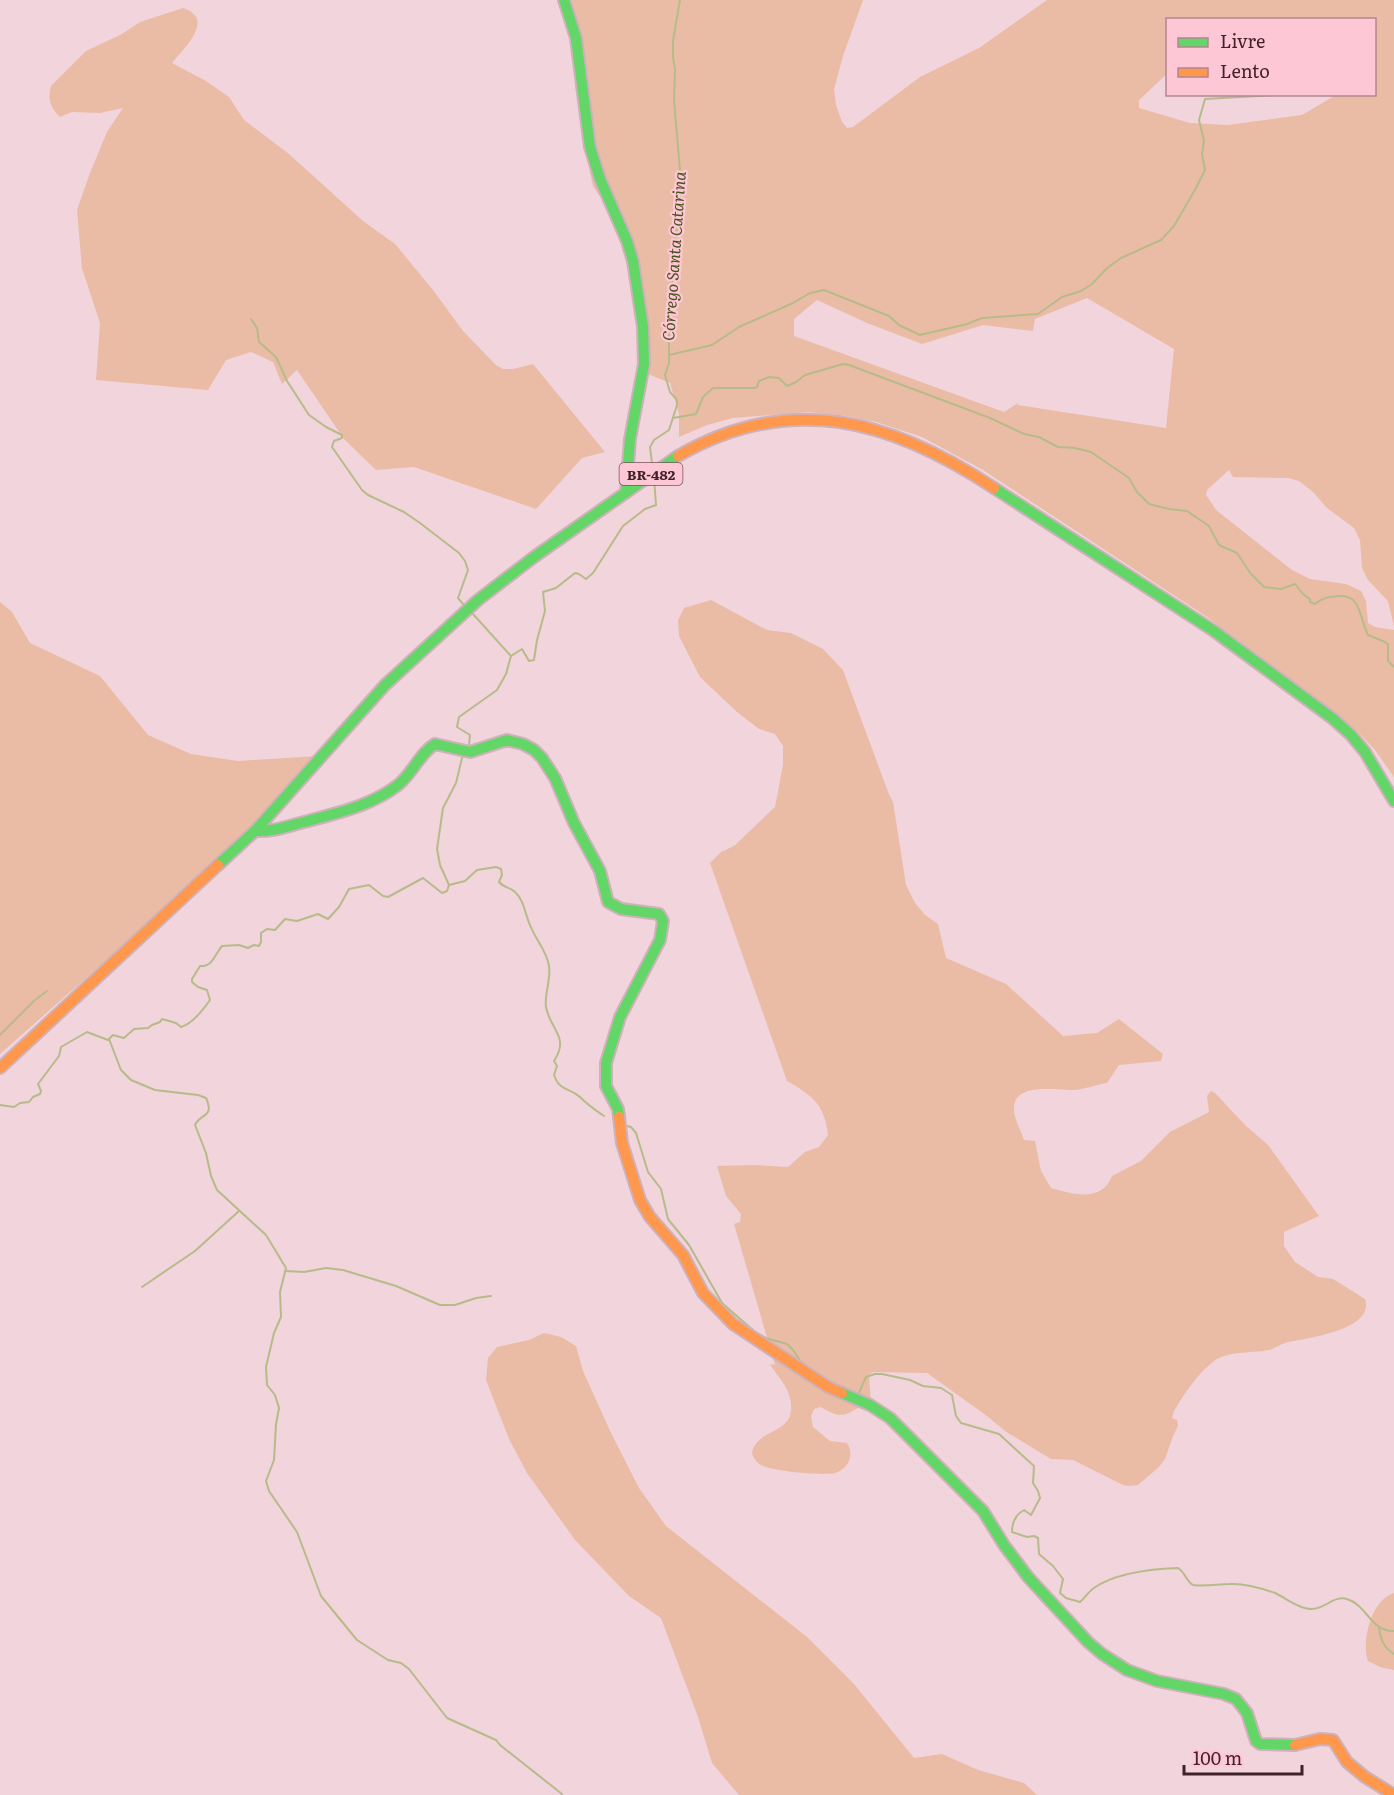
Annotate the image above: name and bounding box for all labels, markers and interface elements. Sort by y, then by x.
legend [1166,18,1376,96]
text: Livre [1220,27,1265,54]
text: Lento [1220,57,1270,84]
water label: Córrego Santa Catarina [655,170,691,342]
road number: BR-482 [620,463,682,485]
scale bar [1184,1738,1302,1776]
text: 100 m [1193,1744,1242,1771]

